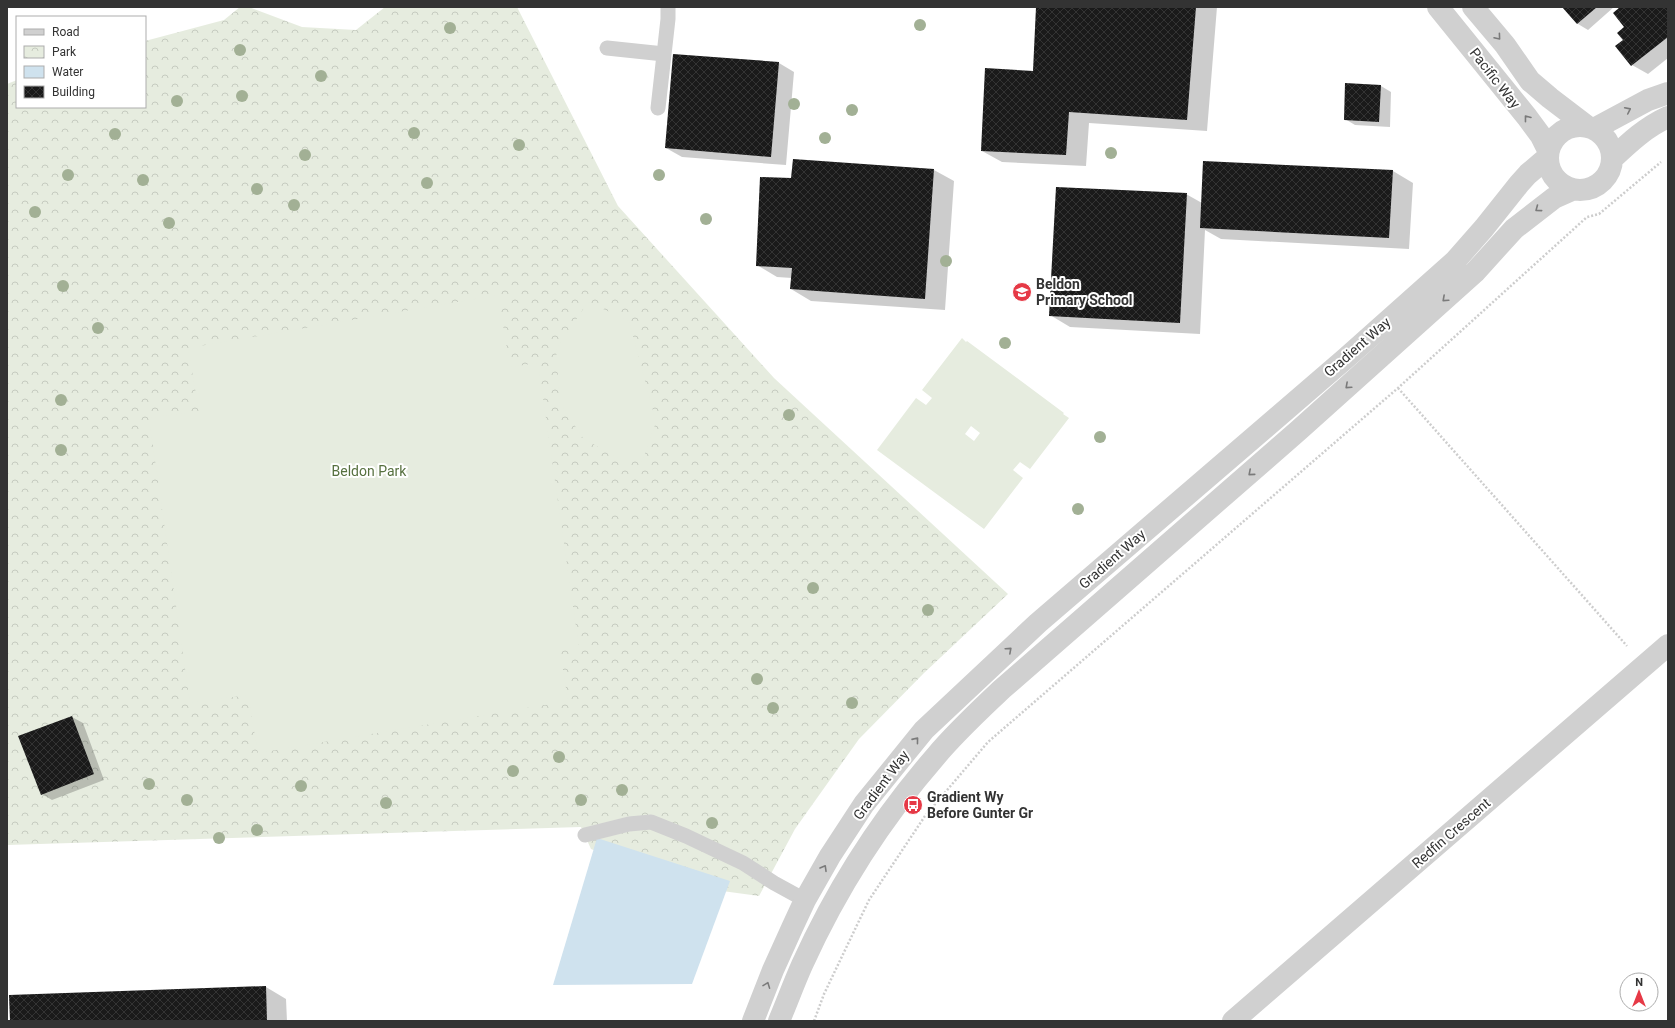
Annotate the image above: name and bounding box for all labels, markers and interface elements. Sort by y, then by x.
legend [16,16,146,108]
text: Road [52,25,80,39]
one-way arrow [1493,32,1500,40]
text: Park [52,45,77,59]
street label: Pacific Way [1467,45,1524,112]
text: Water [52,65,83,79]
text: Building [52,85,95,99]
one-way arrow [1624,107,1631,115]
one-way arrow [1525,115,1532,122]
one-way arrow [1536,205,1543,212]
place label: Beldon Primary School [1036,276,1133,308]
school or university icon: Beldon Primary School [1011,281,1033,303]
one-way arrow [1442,295,1450,302]
street label: Gradient Way [1321,314,1394,380]
one-way arrow [1345,382,1353,389]
park label: Beldon Park [332,463,407,479]
one-way arrow [1248,468,1256,475]
street label: Gradient Way [1076,526,1149,592]
one-way arrow [1004,647,1012,654]
one-way arrow [911,737,918,744]
street label: Gradient Way [850,747,912,823]
place label: Gradient Wy Before Gunter Gr [927,789,1033,821]
bus stop icon: Gradient Wy Before Gunter Gr [902,794,924,816]
street label: Redfin Crescent [1409,794,1494,871]
one-way arrow [819,865,826,872]
north arrow [1619,972,1659,1012]
text: N [1635,976,1643,989]
one-way arrow [763,981,771,988]

